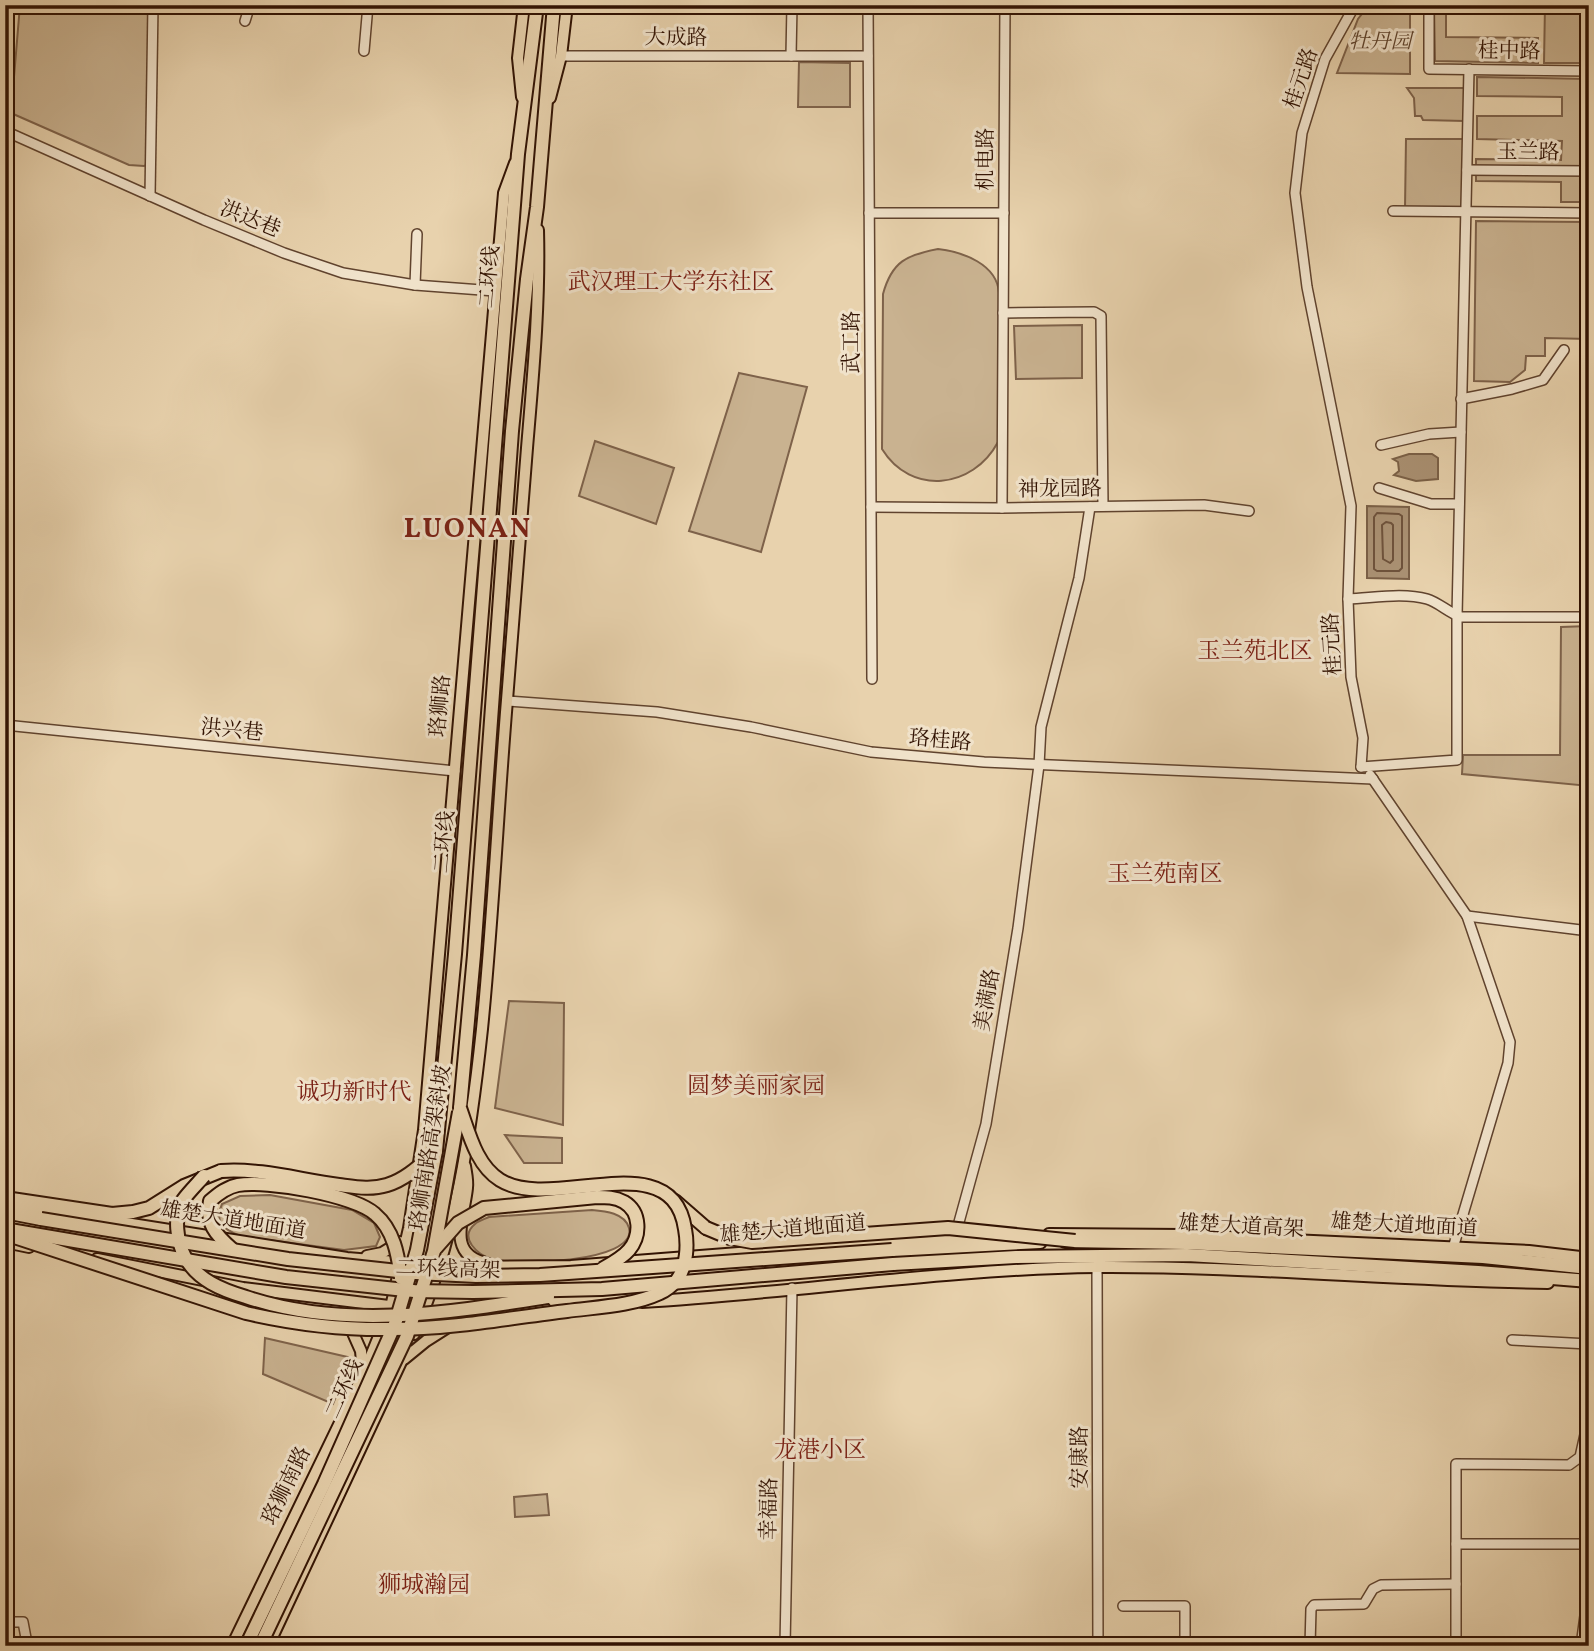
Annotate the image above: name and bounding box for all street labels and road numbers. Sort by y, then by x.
street label: 大成路 [645,24,708,53]
street label: 桂中路 [1477,37,1541,67]
street label: 桂元路 [1278,44,1326,114]
street label: 机电路 [972,128,1001,191]
street label: 玉兰路 [1496,138,1560,168]
street label: 洪达巷 [215,195,285,245]
street label: 二环线 [473,244,507,310]
street label: 武工路 [838,311,867,374]
street label: 神龙园路 [1018,475,1102,505]
street label: 桂元路 [1317,612,1349,676]
street label: 珞狮路 [424,673,458,739]
street label: 洪兴巷 [199,713,265,749]
street label: 珞桂路 [907,724,973,758]
street label: 二环线 [428,809,462,875]
street label: 美满路 [968,966,1008,1034]
street label: 珞狮南路高架斜坡 [404,1063,458,1233]
street label: 雄楚大道地面道 [158,1195,308,1247]
street label: 雄楚大道地面道 [1330,1208,1478,1244]
street label: 雄楚大道地面道 [719,1209,867,1251]
street label: 雄楚大道高架 [1177,1209,1305,1245]
street label: 二环线高架 [395,1254,501,1286]
street label: 二环线 [319,1354,371,1424]
street label: 安康路 [1066,1426,1095,1489]
street label: 珞狮南路 [256,1442,318,1530]
street label: 幸福路 [755,1477,785,1541]

